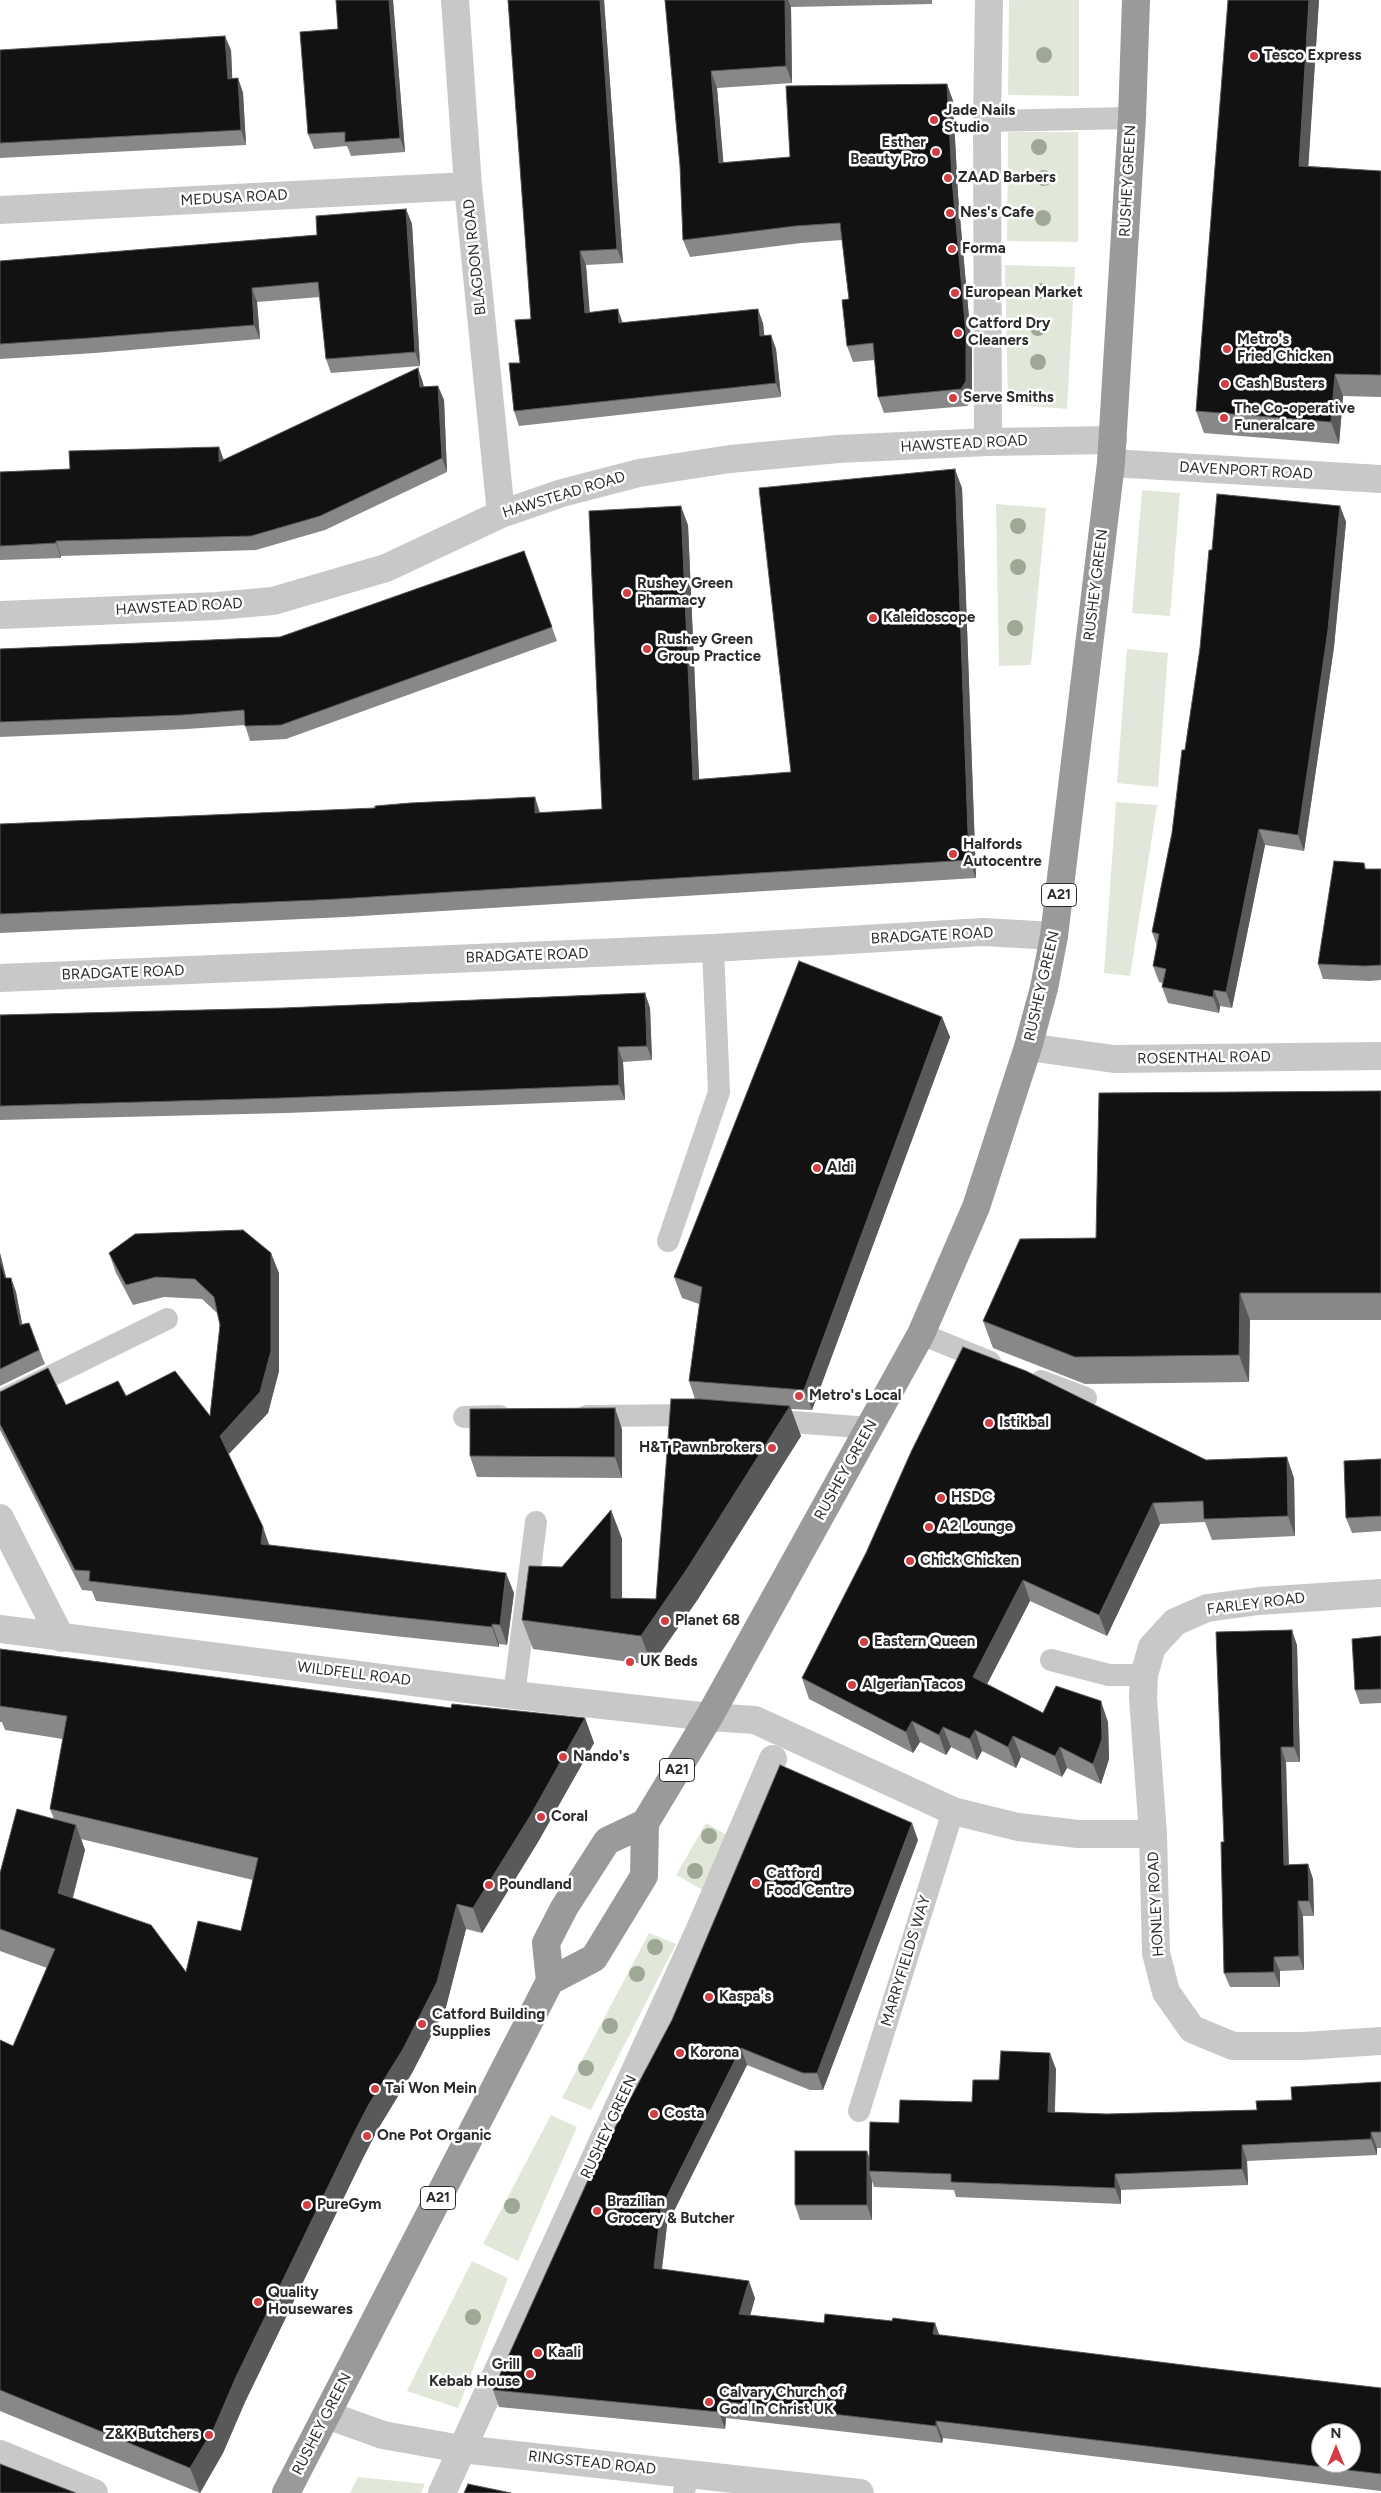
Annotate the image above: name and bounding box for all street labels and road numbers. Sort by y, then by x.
street label: RUSHEY GREEN [1116,124,1140,238]
street label: MEDUSA ROAD [180,186,288,210]
street label: BLAGDON ROAD [460,198,490,316]
street label: HAWSTEAD ROAD [900,432,1028,456]
street label: DAVENPORT ROAD [1179,459,1313,483]
street label: HAWSTEAD ROAD [500,468,628,522]
street label: RUSHEY GREEN [1080,528,1112,642]
street label: HAWSTEAD ROAD [115,595,243,619]
road number: A21 [1042,884,1076,906]
street label: BRADGATE ROAD [870,924,994,948]
street label: RUSHEY GREEN [1021,929,1063,1043]
street label: BRADGATE ROAD [465,945,589,967]
street label: BRADGATE ROAD [61,962,185,984]
street label: ROSENTHAL ROAD [1137,1048,1271,1068]
street label: RUSHEY GREEN [811,1417,881,1523]
street label: FARLEY ROAD [1206,1589,1306,1619]
street label: WILDFELL ROAD [296,1658,412,1690]
road number: A21 [660,1758,694,1782]
street label: HONLEY ROAD [1144,1851,1168,1957]
street label: MARRYFIELDS WAY [878,1893,934,2029]
street label: RUSHEY GREEN [577,2072,641,2182]
road number: A21 [420,2186,456,2210]
street label: RUSHEY GREEN [288,2370,356,2478]
street label: RINGSTEAD ROAD [527,2447,657,2479]

